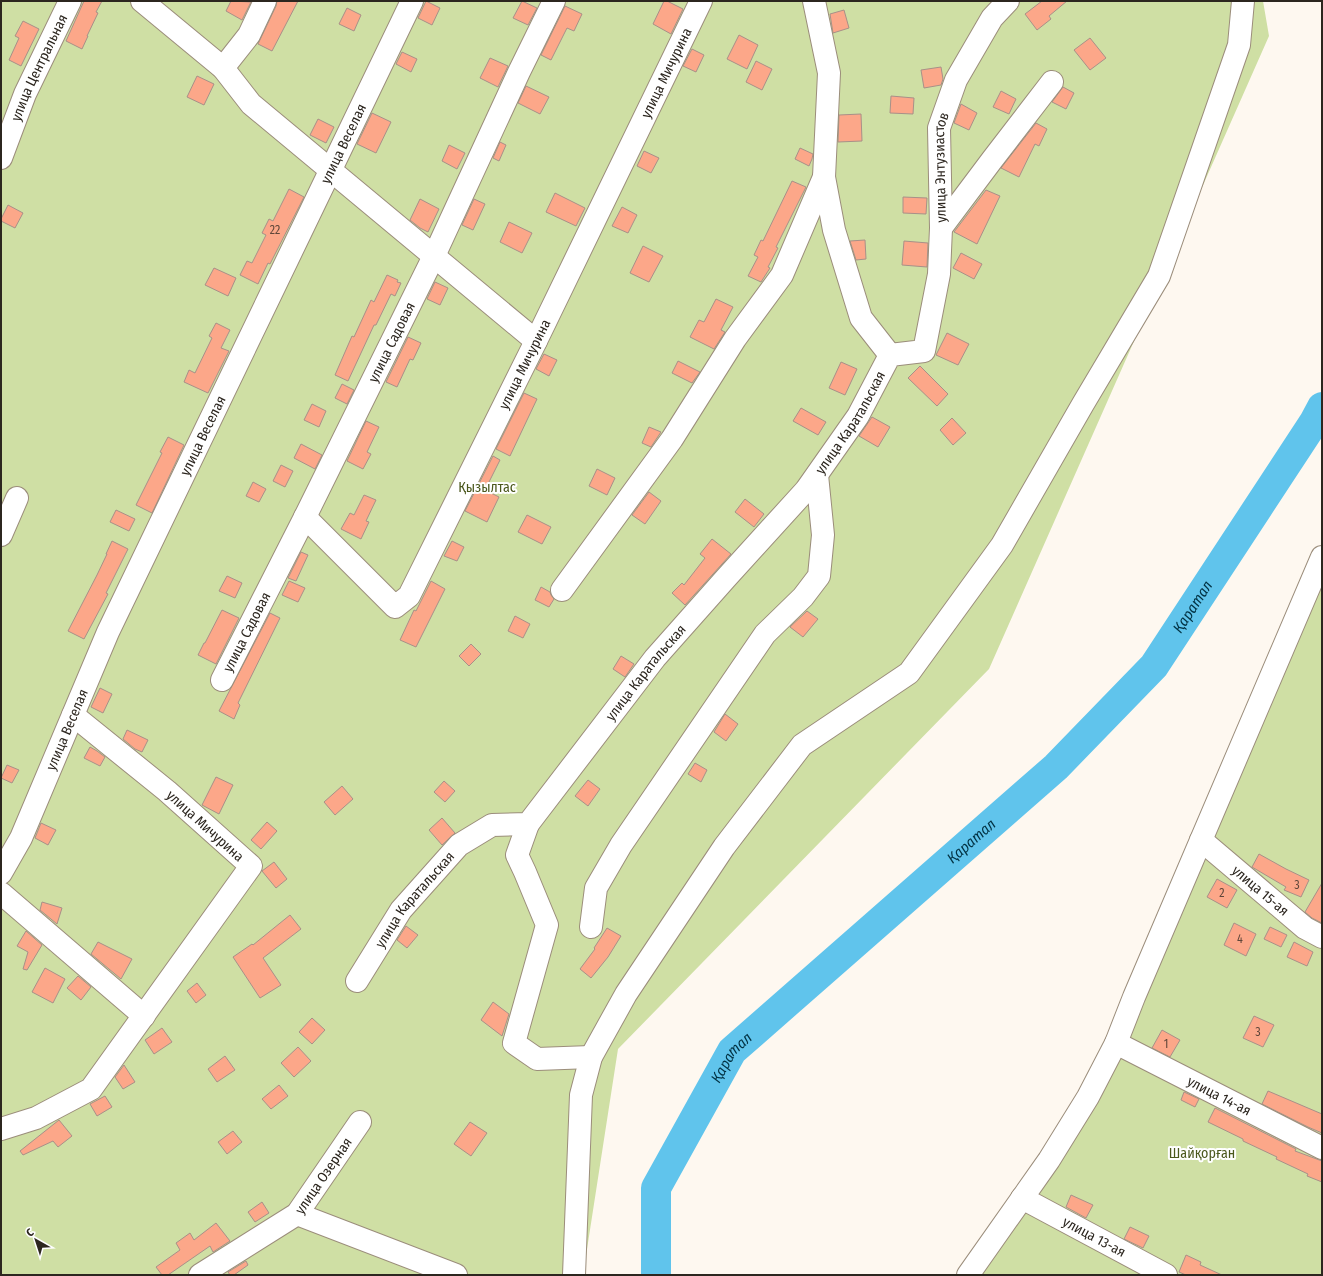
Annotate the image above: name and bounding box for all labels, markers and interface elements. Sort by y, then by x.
street label: улица Центральная [7,11,71,124]
street label: улица Мичурина [637,25,695,121]
street label: улица Веселая [317,101,370,186]
street label: улица Энтузиастов [930,110,952,223]
house number: 22 [270,223,280,237]
street label: улица Садовая [364,299,418,385]
street label: улица Мичурина [495,316,554,412]
street label: улица Каратальская [811,368,889,477]
street label: улица Веселая [176,393,229,478]
park label: Қызылтас [458,479,516,496]
water label: Қаратал [1169,577,1217,636]
street label: улица Садовая [219,589,274,675]
street label: улица Каратальская [602,621,689,724]
street label: улица Веселая [42,686,91,773]
street label: улица Мичурина [163,787,247,865]
water label: Қаратал [943,815,1000,867]
street label: улица Каратальская [371,848,458,951]
street label: улица 15-ая [1229,862,1292,919]
house number: 3 [1294,878,1300,892]
house number: 2 [1219,886,1225,900]
house number: 4 [1237,932,1243,946]
house number: 3 [1255,1025,1261,1039]
water label: Қаратал [707,1028,756,1086]
house number: 1 [1164,1037,1168,1051]
street label: улица 14-ая [1185,1072,1254,1119]
street label: улица Озерная [291,1134,355,1217]
park label: Шайқорған [1169,1145,1235,1162]
street label: улица 13-ая [1060,1213,1129,1260]
north arrow [16,1220,56,1260]
text: С [24,1226,37,1239]

